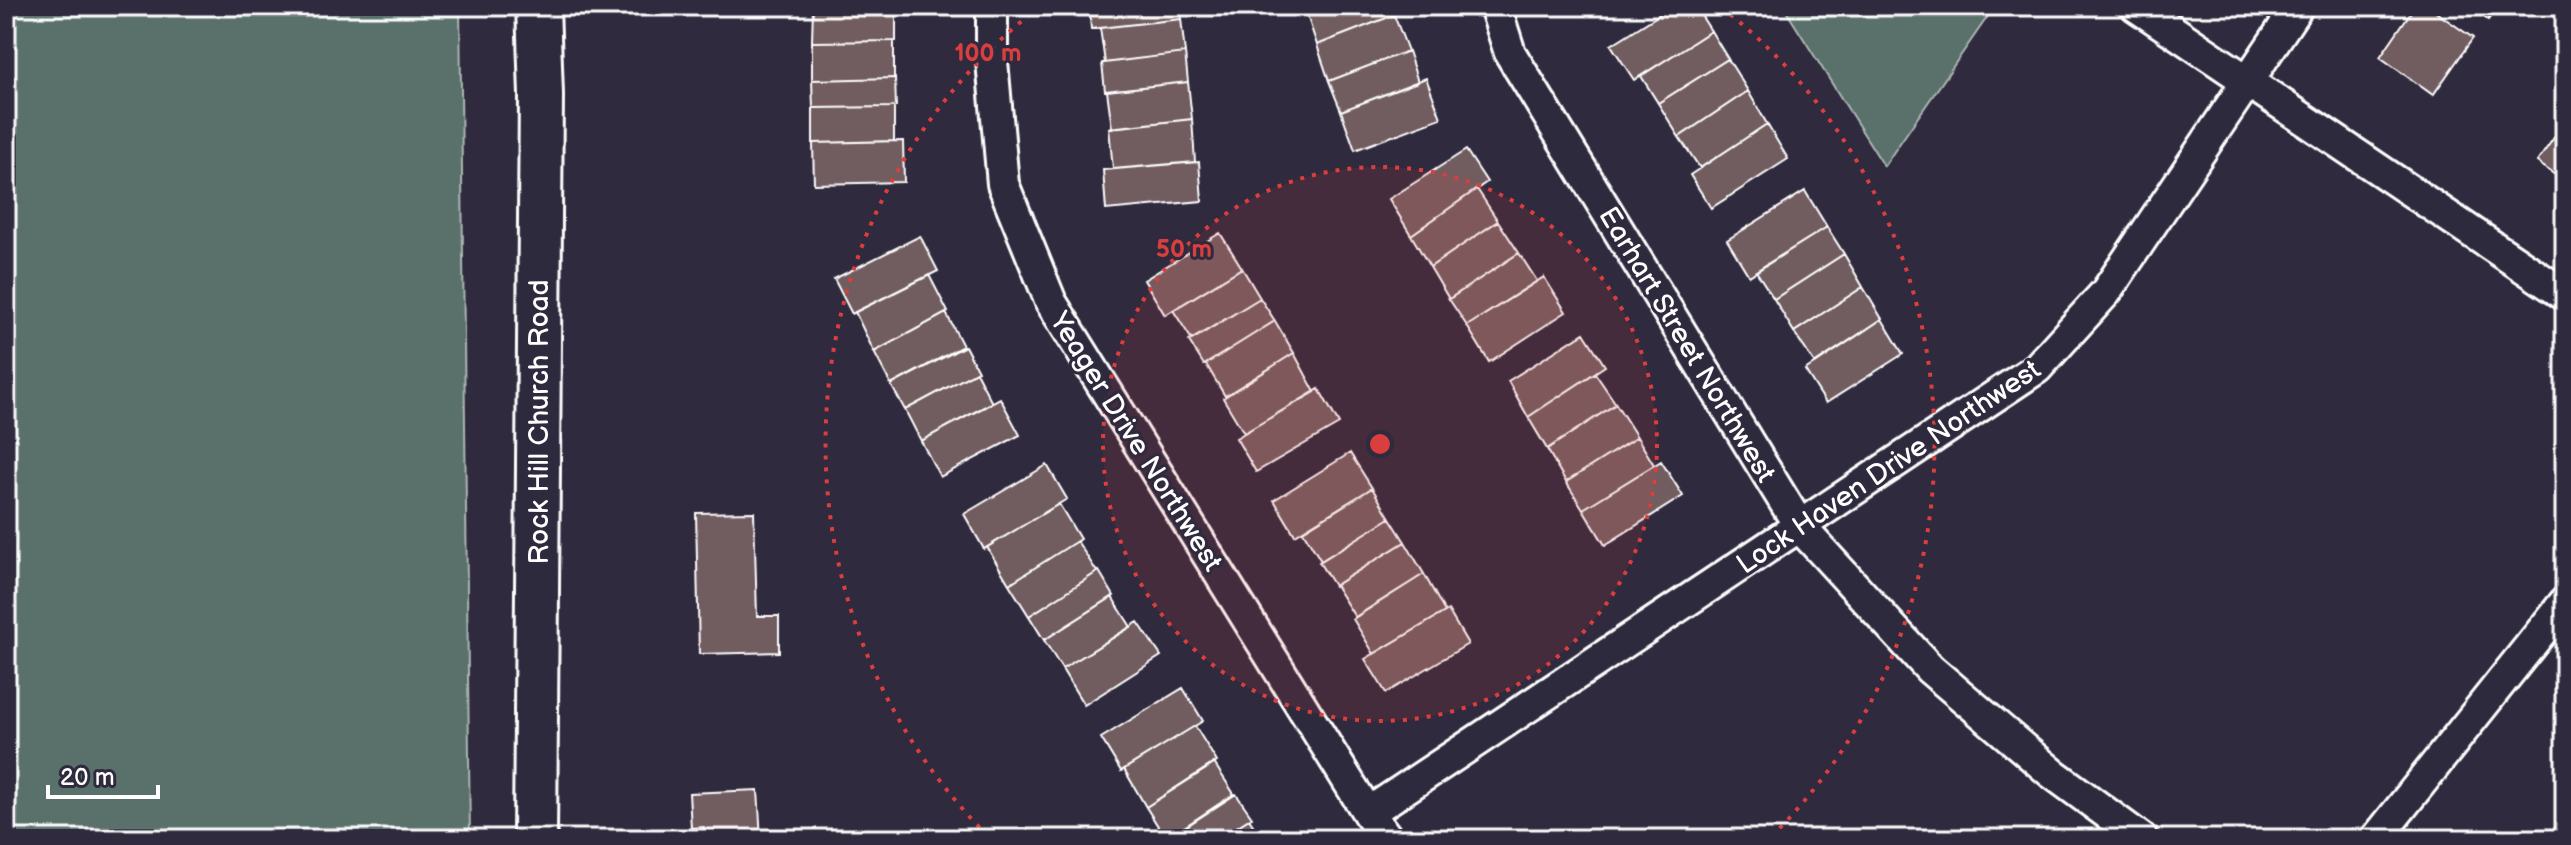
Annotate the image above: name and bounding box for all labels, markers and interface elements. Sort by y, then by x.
text: 100 m [955,39,1021,68]
street label: Earhart Street Northwest [1591,201,1782,489]
text: 50 m [1156,235,1212,264]
street label: Rock Hill Church Road [523,279,556,565]
street label: Yeager Drive Northwest [1042,305,1229,578]
street label: Lock Haven Drive Northwest [1731,353,2047,581]
centre of rings [1366,430,1394,458]
scale bar [48,749,158,799]
text: 20 m [60,763,115,792]

